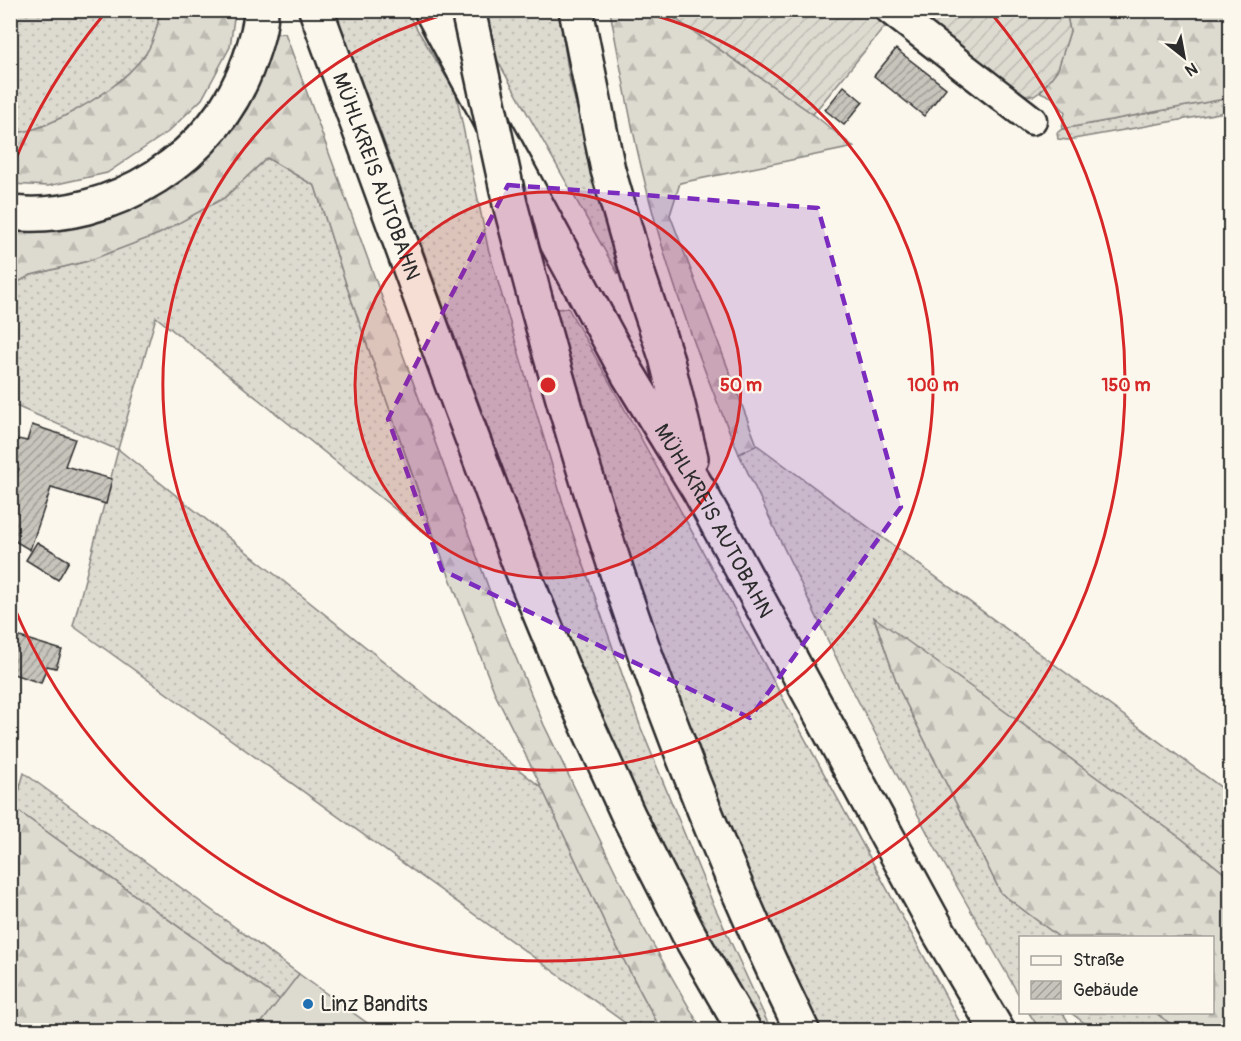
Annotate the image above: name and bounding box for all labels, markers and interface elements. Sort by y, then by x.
north arrow [1154,27,1214,87]
text: N [1181,58,1201,80]
street label: MÜHLKREIS AUTOBAHN [326,69,427,284]
text: 50 m [720,374,762,397]
text: 100 m [907,374,959,397]
text: 150 m [1102,374,1151,397]
centre of rings [538,375,558,395]
street label: MÜHLKREIS AUTOBAHN [648,419,779,623]
legend [1019,936,1214,1014]
text: Straße [1073,949,1124,972]
text: Gebäude [1073,979,1138,1002]
place label: Linz Bandits [320,991,428,1018]
marker: Linz Bandits [301,997,315,1011]

